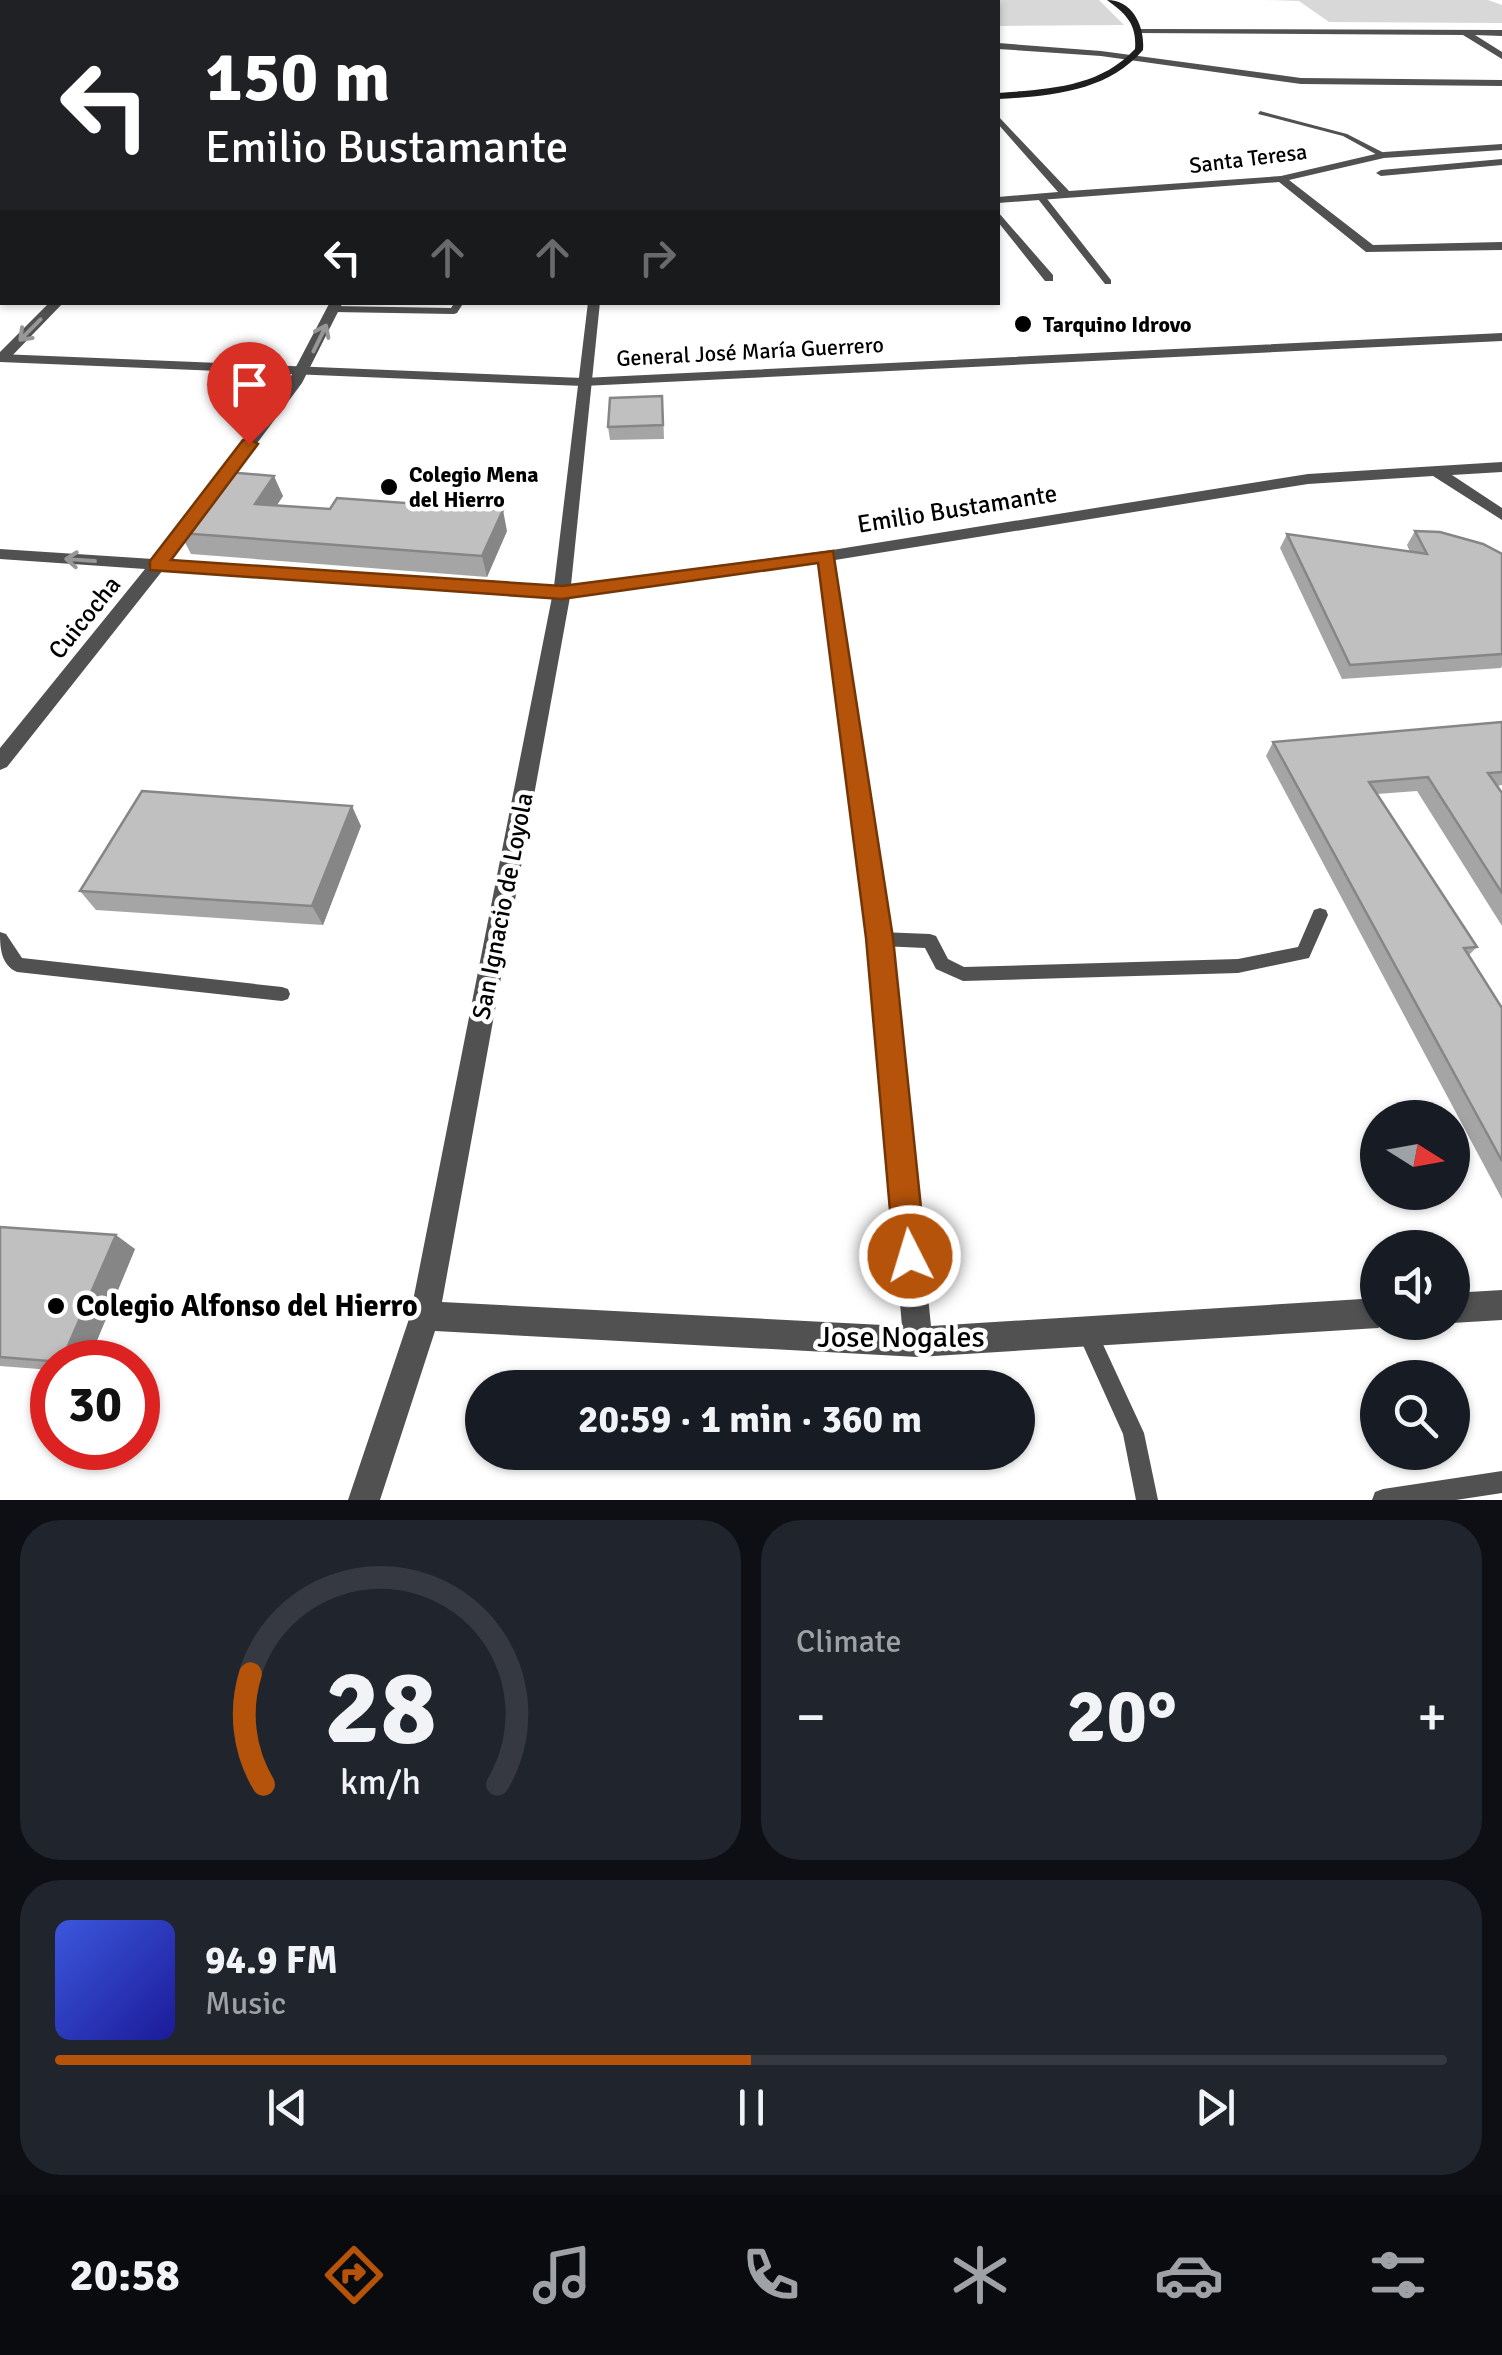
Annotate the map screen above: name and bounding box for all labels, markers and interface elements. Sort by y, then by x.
text: 150 m [205,34,390,120]
icon: left [40,40,170,170]
text: Emilio Bustamante [205,120,568,175]
street label: Santa Teresa [1188,138,1309,179]
icon: left [315,230,370,285]
icon: ahead [420,230,475,285]
icon: ahead [525,230,580,285]
icon: right [630,230,685,285]
place label: Tarquino Idrovo [1043,311,1192,338]
marker: Tarquino Idrovo [1012,313,1034,335]
one-way arrow [18,318,42,342]
one-way arrow [311,324,330,353]
street label: General José María Guerrero [616,331,884,372]
pin [207,342,292,445]
icon: arrive [222,357,277,412]
place label: Colegio Mena del Hierro [409,461,539,513]
marker: Colegio Mena del Hierro [378,476,400,498]
street label: Emilio Bustamante [855,477,1059,540]
one-way arrow [65,550,97,569]
street label: Cuicocha [41,569,127,665]
street label: San Ignacio de Loyola [465,790,540,1022]
north arrow [1360,1100,1470,1210]
map controls [1360,1100,1470,1470]
position arrow [858,1204,962,1308]
button: sound [1360,1230,1470,1340]
place label: Colegio Alfonso del Hierro [76,1288,418,1325]
marker: Colegio Alfonso del Hierro [45,1295,67,1317]
street label: Jose Nogales [817,1319,985,1356]
speed limit sign: 30 [30,1340,160,1470]
button: search [1360,1360,1470,1470]
text: 20:59 · 1 min · 360 m [578,1396,922,1443]
text: Climate [796,1622,902,1661]
text: 28 [324,1644,437,1772]
text: 20° [1066,1670,1177,1763]
text: − [796,1683,826,1751]
text: + [1417,1683,1447,1751]
text: km/h [340,1760,421,1804]
text: 94.9 FM [205,1937,338,1984]
text: Music [205,1984,286,2023]
icon: previous [260,2080,315,2135]
icon: pause [724,2080,779,2135]
icon: next [1188,2080,1243,2135]
icon: directions [319,2240,389,2310]
icon: music [527,2240,597,2310]
icon: phone [736,2240,806,2310]
icon: climate [945,2240,1015,2310]
icon: car [1154,2240,1224,2310]
icon: filters [1363,2240,1433,2310]
text: 20:58 [69,2248,180,2303]

